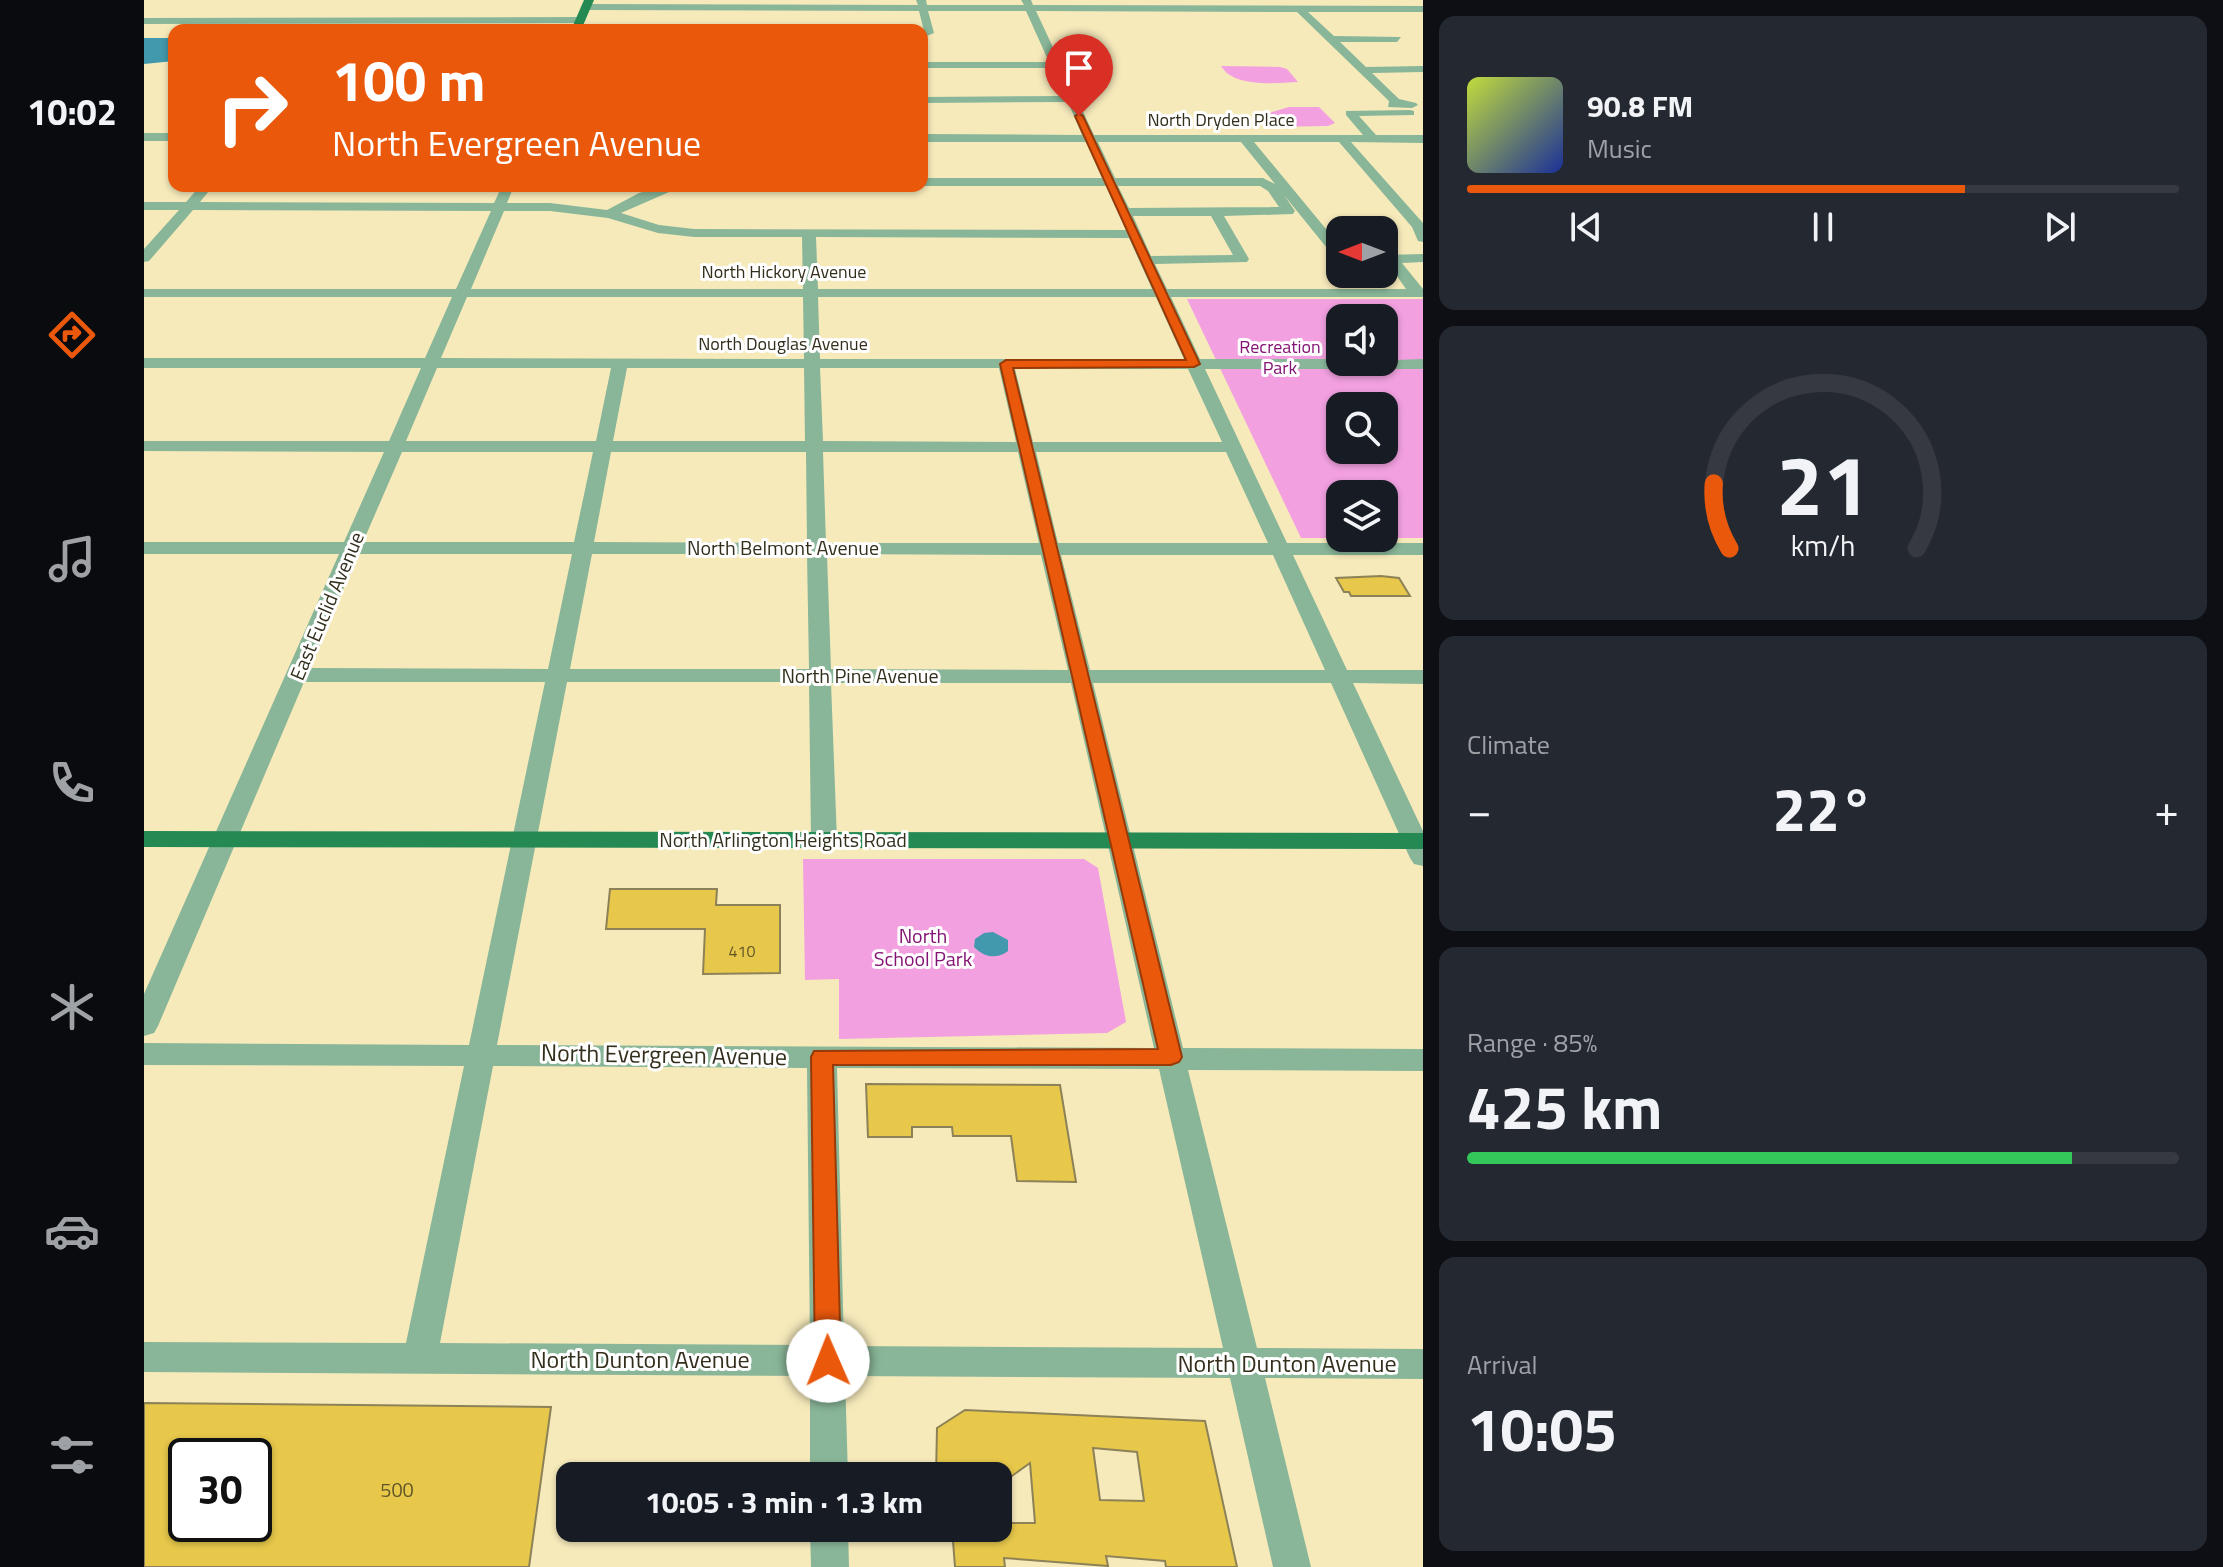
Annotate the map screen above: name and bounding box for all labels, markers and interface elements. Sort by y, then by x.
pin [1045,34,1113,116]
text: 100 m [332,38,485,123]
icon: arrive [1057,46,1101,90]
icon: right [200,56,304,160]
text: 90.8 FM [1587,83,1693,129]
text: 10:02 [27,84,117,139]
street label: North Dryden Place [1147,106,1295,133]
text: North Evergreen Avenue [332,115,701,170]
text: Music [1587,129,1652,168]
icon: previous [1564,205,1608,249]
icon: pause [1801,205,1845,249]
icon: next [2038,205,2082,249]
north arrow [1326,216,1398,288]
map controls [1326,216,1398,552]
street label: North Hickory Avenue [702,258,866,285]
button: sound [1326,304,1398,376]
icon: directions [44,307,100,363]
street label: North Douglas Avenue [698,330,868,357]
park label: Recreation Park [1239,333,1321,381]
button: search [1326,392,1398,464]
text: 21 [1776,421,1870,547]
button: layers [1326,480,1398,552]
text: km/h [1791,524,1855,567]
street label: East Euclid Avenue [281,527,372,685]
icon: music [44,531,100,587]
street label: North Belmont Avenue [687,532,879,563]
street label: North Pine Avenue [781,660,939,691]
text: Climate [1467,725,1550,764]
icon: phone [44,755,100,811]
text: 22° [1773,763,1873,854]
text: − [1467,776,1492,843]
text: + [2154,776,2179,843]
street label: North Arlington Heights Road [659,824,907,855]
park label: North School Park [874,920,973,974]
house number: 410 [729,939,755,963]
icon: climate [44,979,100,1035]
text: Range · 85% [1467,1023,1597,1062]
street label: North Evergreen Avenue [541,1034,787,1074]
text: 425 km [1467,1061,1662,1152]
icon: car [44,1203,100,1259]
position arrow [786,1319,870,1403]
street label: North Dunton Avenue [530,1341,750,1377]
street label: North Dunton Avenue [1177,1345,1397,1381]
text: Arrival [1467,1345,1538,1384]
text: 10:05 [1467,1383,1617,1474]
icon: filters [44,1427,100,1483]
speed limit sign: 30 [168,1438,272,1542]
house number: 500 [380,1474,414,1505]
text: 10:05 · 3 min · 1.3 km [645,1479,923,1525]

